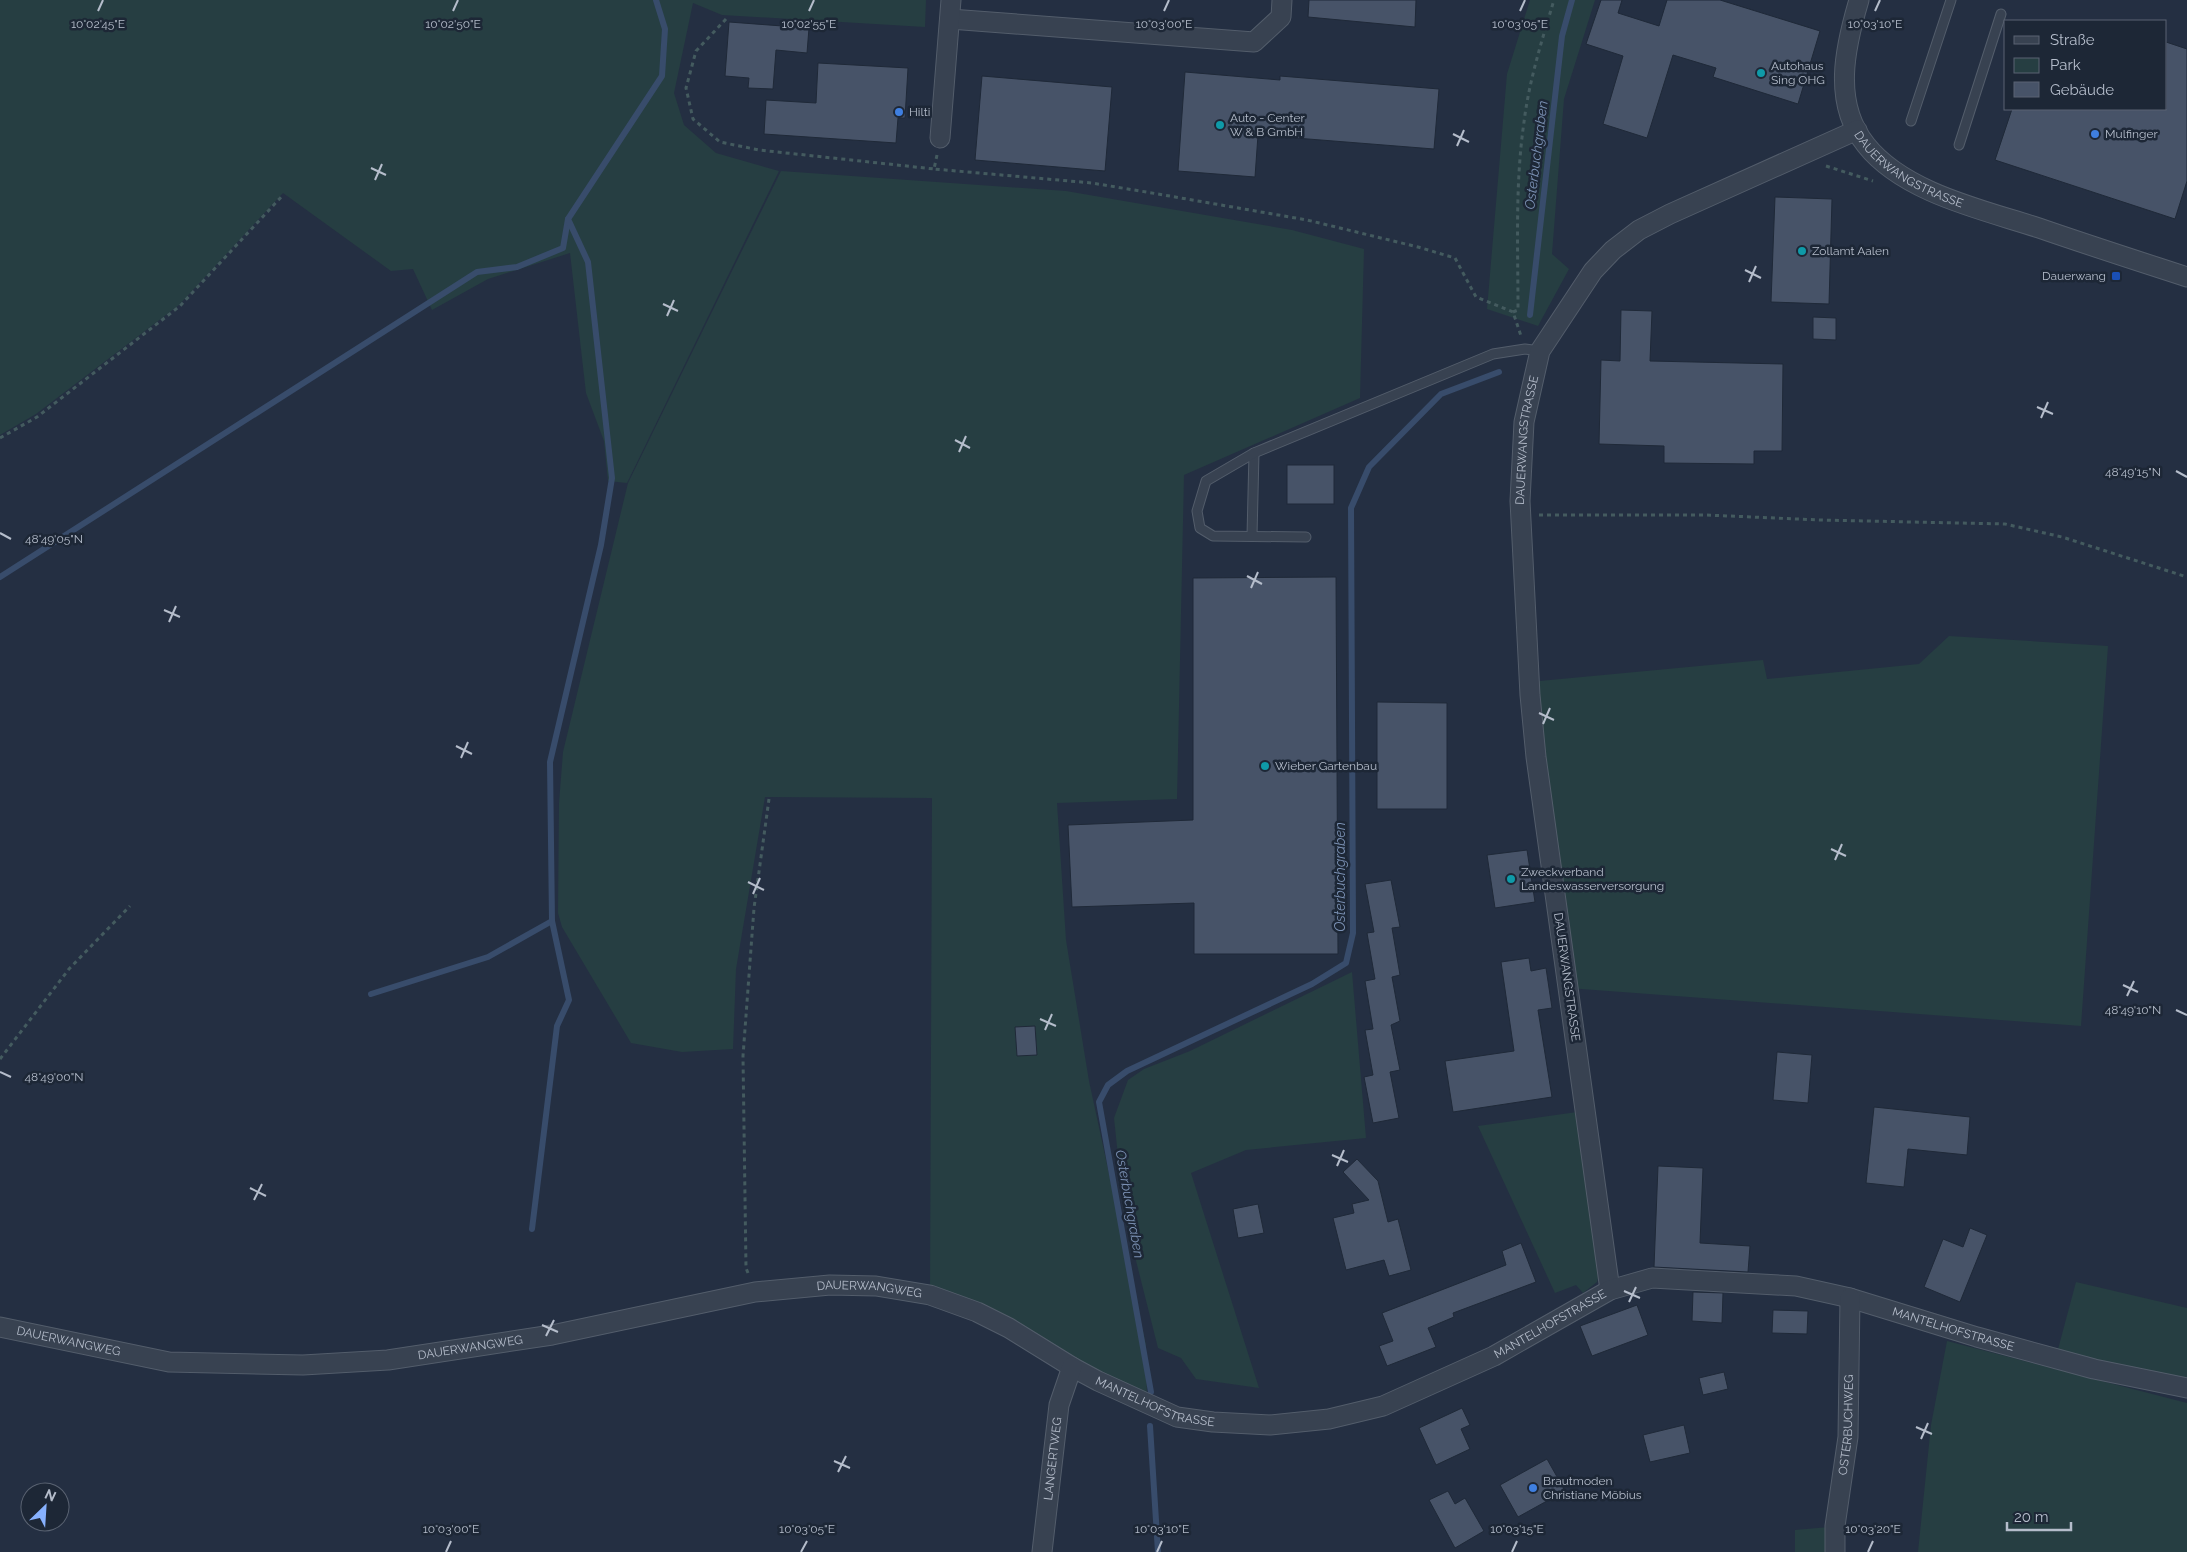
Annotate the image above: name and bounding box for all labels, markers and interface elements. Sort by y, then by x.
text: 10°02'45"E [71,17,125,31]
text: 10°02'50"E [425,17,481,31]
text: 10°02'55"E [782,17,836,31]
text: 10°03'00"E [1136,17,1192,31]
text: 10°03'05"E [1492,17,1548,31]
text: 10°03'10"E [1848,17,1902,31]
legend [2004,20,2167,110]
text: Straße [2050,31,2095,49]
text: Park [2050,56,2081,74]
place label: Autohaus Sing OHG [1771,59,1825,87]
marker: Autohaus Sing OHG [1755,67,1767,79]
text: Gebäude [2050,81,2114,99]
water label: Osterbuchgraben [1521,99,1551,210]
place label: Hilti [909,105,930,119]
marker: Hilti [893,106,905,118]
place label: Auto - Center W & B GmbH [1230,111,1306,139]
marker: Auto - Center W & B GmbH [1214,119,1226,131]
place label: Mulfinger [2105,127,2158,141]
marker: Mulfinger [2089,128,2101,140]
street label: DAUERWANGSTRASSE [1851,129,1965,211]
place label: Zollamt Aalen [1812,244,1889,258]
marker: Zollamt Aalen [1796,245,1808,257]
place label: Dauerwang [2042,269,2106,283]
marker: Dauerwang [2110,270,2122,282]
street label: DAUERWANGSTRASSE [1513,374,1541,505]
text: 48°49'15"N [2105,465,2161,479]
text: 48°49'05"N [25,532,83,546]
place label: Wieber Gartenbau [1275,759,1377,773]
marker: Wieber Gartenbau [1259,760,1271,772]
water label: Osterbuchgraben [1332,822,1348,932]
place label: Zweckverband Landeswasserversorgung [1521,865,1664,893]
marker: Zweckverband Landeswasserversorgung [1505,873,1517,885]
street label: DAUERWANGSTRASSE [1551,912,1583,1042]
text: 48°49'10"N [2105,1003,2161,1017]
text: 48°49'00"N [25,1070,83,1084]
water label: Osterbuchgraben [1113,1149,1147,1260]
street label: DAUERWANGWEG [816,1278,923,1301]
street label: MANTELHOFSTRASSE [1492,1287,1609,1361]
street label: MANTELHOFSTRASSE [1891,1304,2016,1354]
street label: DAUERWANGWEG [15,1324,122,1359]
street label: DAUERWANGWEG [417,1333,524,1362]
street label: MANTELHOFSTRASSE [1093,1374,1215,1429]
street label: OSTERBUCHWEG [1836,1374,1856,1476]
street label: LANGERTWEG [1041,1416,1065,1501]
place label: Brautmoden Christiane Möbius [1543,1474,1642,1502]
north arrow [20,1482,70,1532]
marker: Brautmoden Christiane Möbius [1527,1482,1539,1494]
text: N [42,1486,59,1505]
scale bar [2007,1500,2071,1532]
text: 20 m [2014,1508,2049,1526]
text: 10°03'00"E [423,1522,479,1536]
text: 10°03'05"E [779,1522,835,1536]
text: 10°03'10"E [1135,1522,1189,1536]
text: 10°03'15"E [1490,1522,1544,1536]
text: 10°03'20"E [1845,1522,1901,1536]

